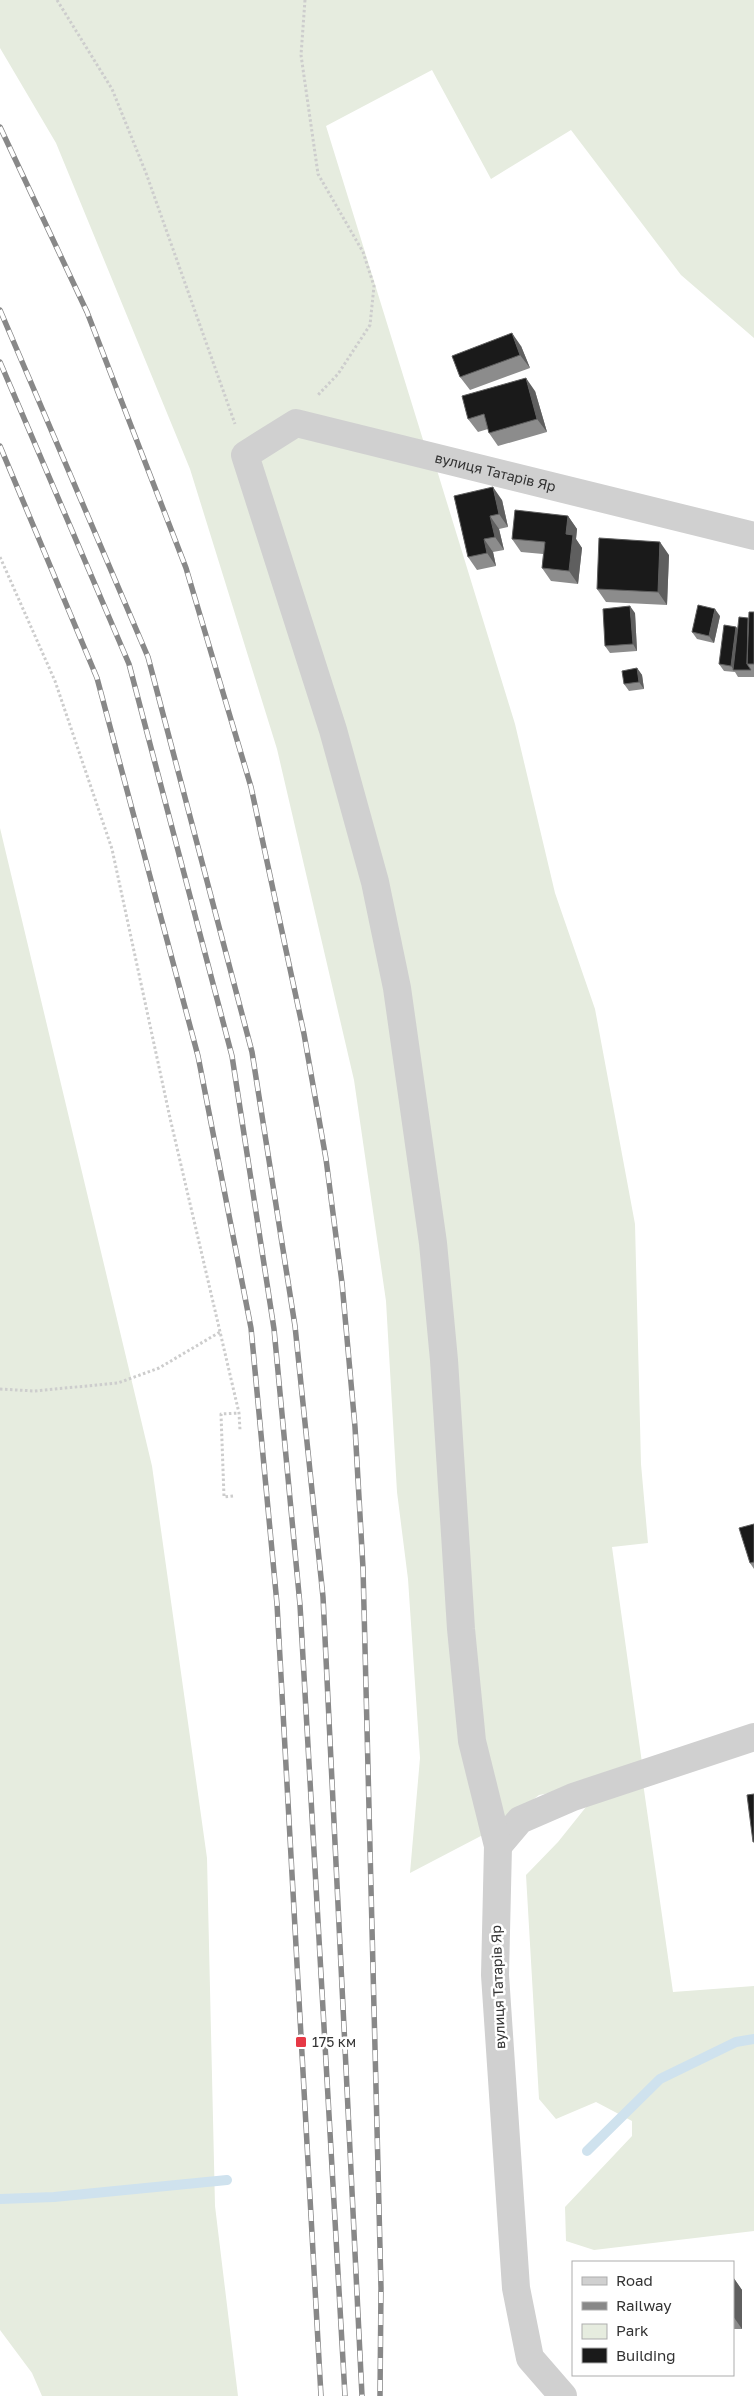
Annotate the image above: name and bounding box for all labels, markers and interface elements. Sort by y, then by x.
street label: вулиця Татарів Яр [433,449,558,495]
street label: вулиця Татарів Яр [487,1925,508,2049]
place label: 175 км [312,2033,356,2050]
marker: 175 км [294,2035,308,2049]
legend [572,2261,734,2376]
text: Road [616,2271,653,2289]
text: Railway [616,2296,672,2314]
text: Park [616,2321,649,2339]
text: Building [616,2346,676,2364]

